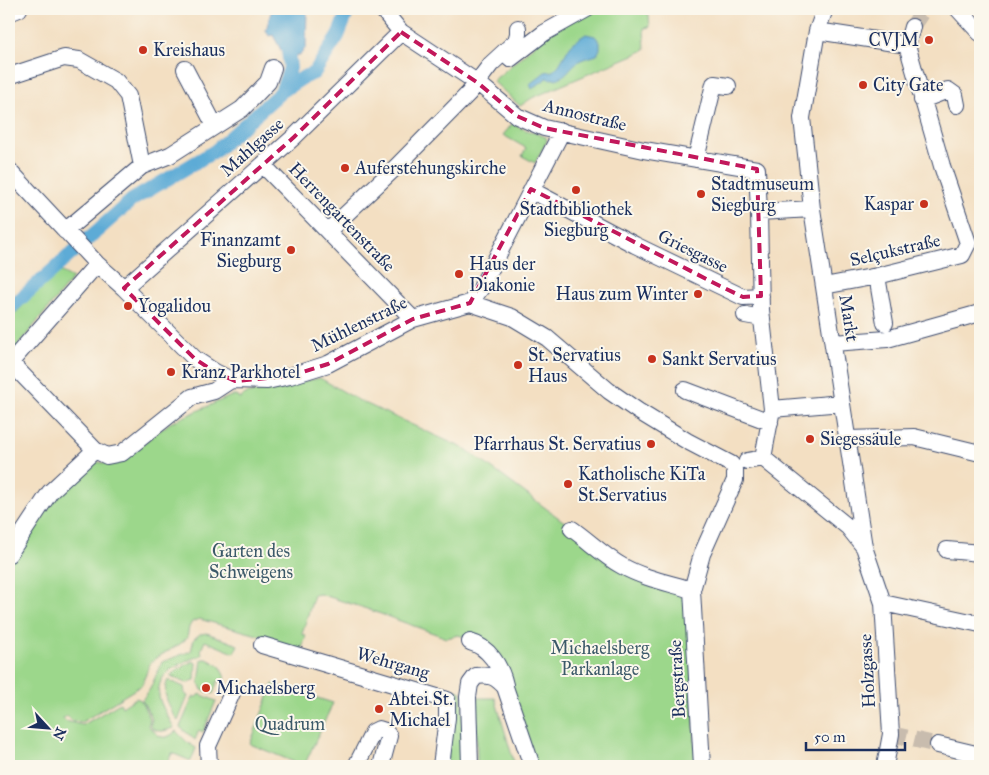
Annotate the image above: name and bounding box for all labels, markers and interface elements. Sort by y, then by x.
place label: CVJM [868,29,919,52]
marker: CVJM [923,34,935,46]
place label: Kreishaus [153,39,225,61]
marker: Kreishaus [137,44,149,56]
place label: City Gate [873,74,943,96]
marker: City Gate [857,79,869,91]
street label: Annostraße [540,94,629,136]
street label: Mahlgasse [216,113,289,182]
place label: Auferstehungskirche [354,157,506,180]
street label: Herrengartenstraße [283,158,400,277]
marker: Auferstehungskirche [339,162,351,174]
place label: Stadtmuseum Siegburg [711,173,814,217]
marker: Stadtbibliothek Siegburg [570,184,582,196]
marker: Stadtmuseum Siegburg [695,188,707,200]
place label: Kaspar [864,193,914,215]
place label: Stadtbibliothek Siegburg [520,198,633,242]
marker: Kaspar [918,198,930,210]
street label: Griesgasse [654,225,732,278]
place label: Finanzamt Siegburg [200,229,282,273]
street label: Selçukstraße [848,229,942,271]
marker: Finanzamt Siegburg [285,244,297,256]
place label: Haus der Diakonie [469,253,536,296]
marker: Haus der Diakonie [453,268,465,280]
place label: Haus zum Winter [556,283,688,305]
marker: Haus zum Winter [692,288,704,300]
street label: Mühlenstraße [307,291,411,357]
street label: Markt [834,293,864,344]
place label: Yogalidou [138,295,211,318]
marker: Yogalidou [122,300,134,312]
place label: St. Servatius Haus [528,344,621,387]
place label: Sankt Servatius [662,348,777,370]
marker: Sankt Servatius [646,353,658,365]
marker: St. Servatius Haus [512,359,524,371]
place label: Kranz Parkhotel [181,361,301,383]
marker: Kranz Parkhotel [165,366,177,378]
place label: Siegessäule [820,428,901,451]
place label: Pfarrhaus St. Servatius [473,433,641,455]
marker: Siegessäule [804,433,816,445]
marker: Pfarrhaus St. Servatius [645,438,657,450]
place label: Katholische KiTa St.Servatius [578,463,706,506]
marker: Katholische KiTa St.Servatius [562,478,574,490]
park label: Garten des Schweigens [209,540,293,584]
street label: Holzgasse [854,633,881,709]
park label: Michaelsberg Parkanlage [551,637,650,681]
street label: Bergstraße [664,639,691,719]
street label: Wehrgang [354,642,433,685]
place label: Michaelsberg [216,677,316,700]
marker: Michaelsberg [200,682,212,694]
place label: Abtei St. Michael [388,688,453,731]
north arrow [22,702,72,752]
marker: Abtei St. Michael [373,703,385,715]
park label: Quadrum [255,713,325,735]
scale bar [806,720,905,752]
text: N [49,724,69,743]
text: 50 m [814,728,846,746]

